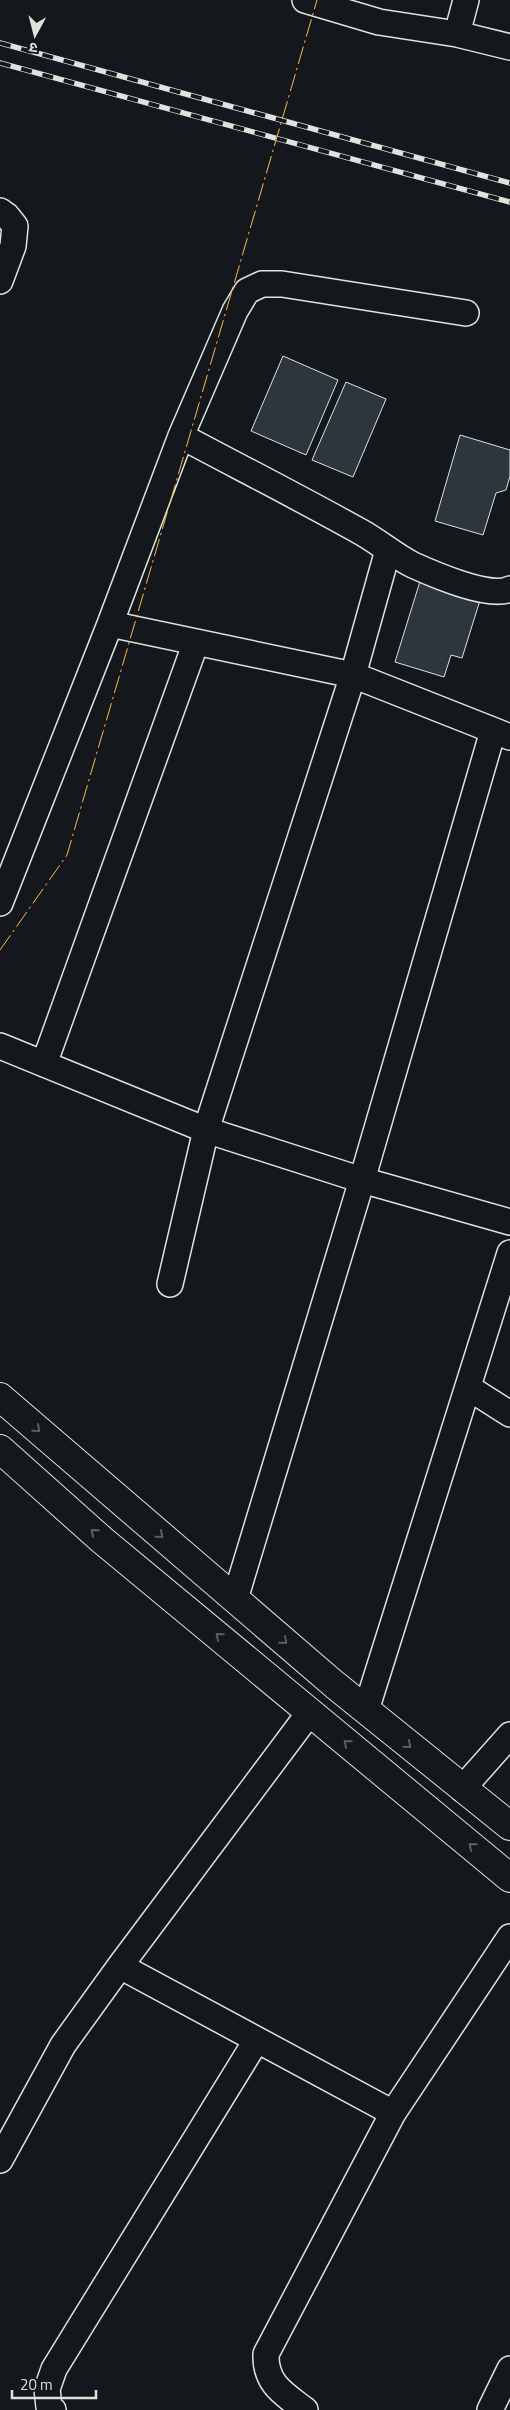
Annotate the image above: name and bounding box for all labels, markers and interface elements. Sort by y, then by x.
north arrow [10,10,60,60]
text: उ [27,37,39,59]
one-way arrow [31,1423,40,1432]
one-way arrow [155,1529,164,1538]
one-way arrow [91,1530,100,1538]
one-way arrow [215,1633,224,1642]
one-way arrow [278,1635,287,1644]
one-way arrow [402,1739,411,1747]
one-way arrow [344,1740,353,1749]
one-way arrow [469,1843,478,1852]
scale bar [12,2368,96,2400]
text: 20 m [20,2373,53,2396]

